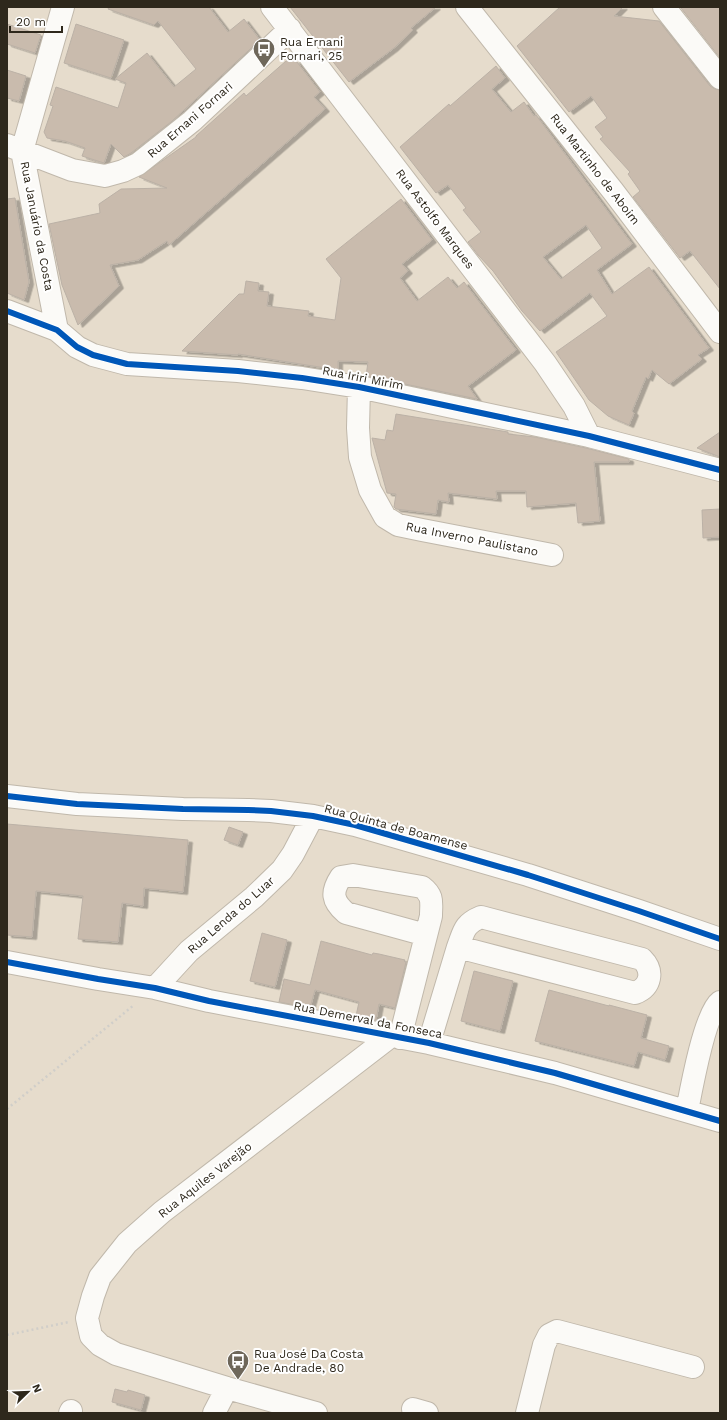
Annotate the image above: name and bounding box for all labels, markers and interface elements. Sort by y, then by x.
scale bar [10,8,62,34]
text: 20 m [16,15,46,29]
place label: Rua Ernani Fornari, 25 [280,35,343,63]
bus stop icon: Rua Ernani Fornari, 25 [251,36,277,69]
street label: Rua Ernani Fornari [144,79,236,161]
street label: Rua Martinho de Aboim [547,111,643,227]
street label: Rua Januário da Costa [18,160,56,292]
street label: Rua Astolfo Marques [393,166,477,272]
street label: Rua Iriri Mirim [321,363,405,393]
street label: Rua Inverno Paulistano [405,519,539,559]
street label: Rua Quinta de Boamense [323,801,469,853]
street label: Rua Lenda do Luar [185,873,277,956]
street label: Rua Demerval da Fonseca [293,999,444,1041]
street label: Rua Aquiles Varejão [156,1139,254,1221]
place label: Rua José Da Costa De Andrade, 80 [254,1347,364,1375]
bus stop icon: Rua José Da Costa De Andrade, 80 [225,1348,251,1381]
north arrow [8,1372,48,1412]
text: N [29,1382,44,1395]

